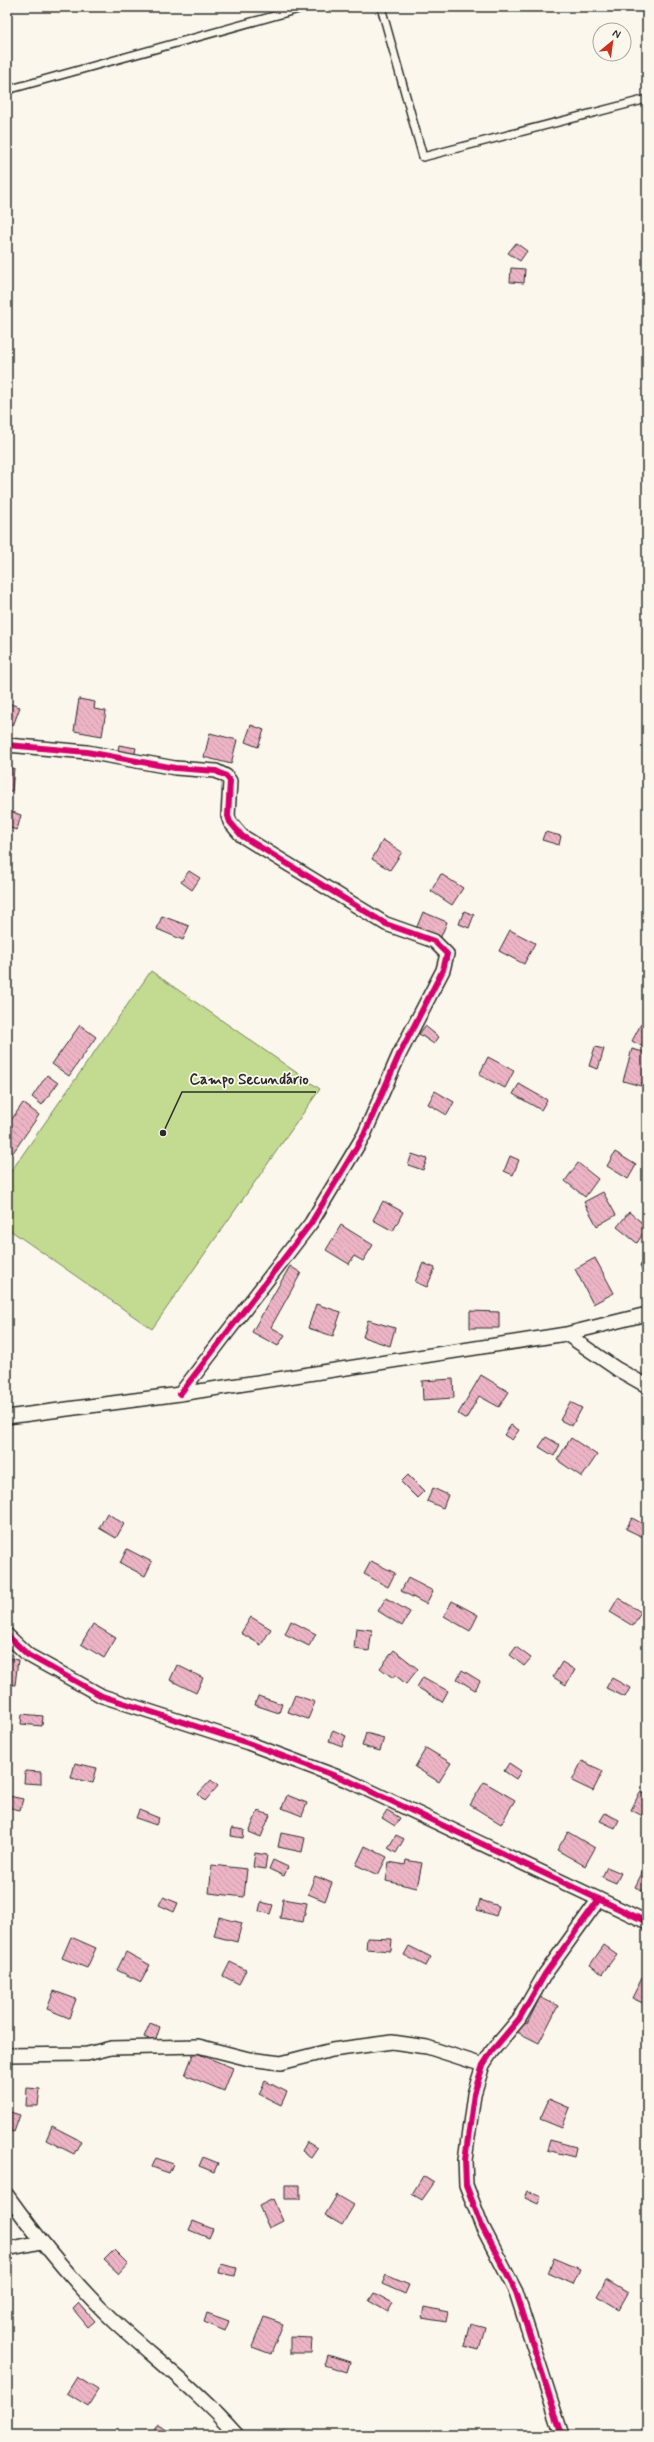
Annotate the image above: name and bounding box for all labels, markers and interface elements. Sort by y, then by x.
north arrow [592,22,632,62]
text: N [610,26,623,42]
callout: Campo Secundário [182,1065,316,1092]
text: Campo Secundário [189,1070,309,1090]

